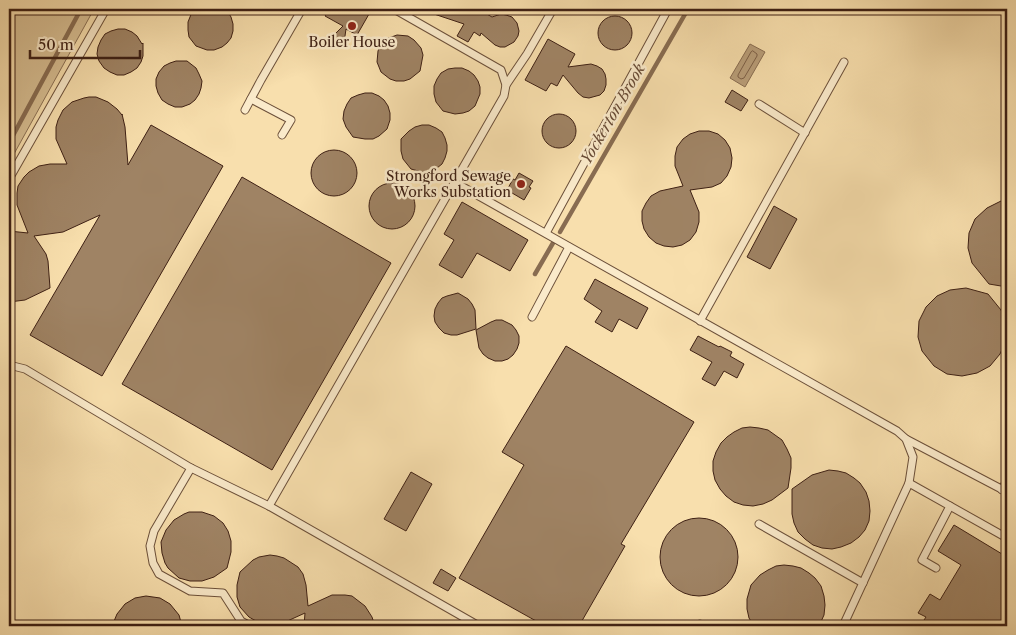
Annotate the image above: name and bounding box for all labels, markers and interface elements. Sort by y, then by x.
marker: Boiler House [346,20,358,32]
scale bar [30,28,140,60]
place label: Boiler House [309,33,396,51]
text: 50 m [38,35,74,54]
water label: Yockerton Brook [576,60,649,167]
place label: Strongford Sewage Works Substation [386,167,511,201]
marker: Strongford Sewage Works Substation [515,178,527,190]

